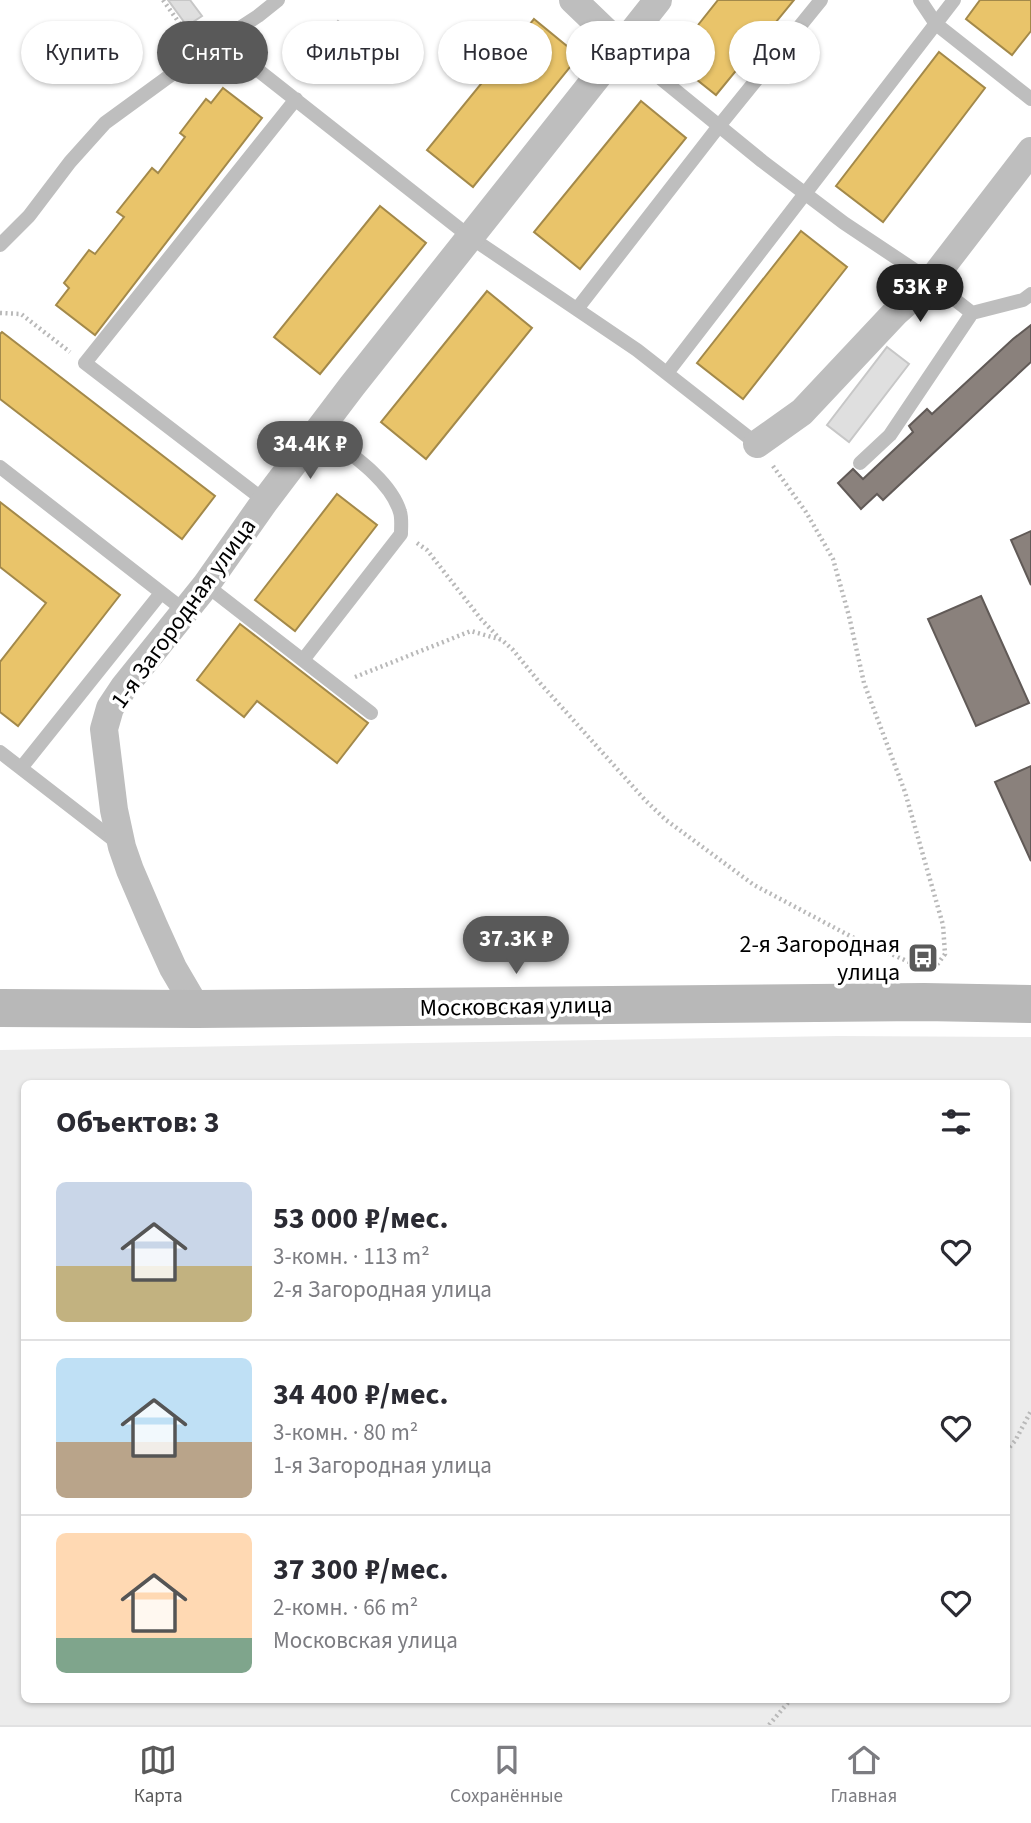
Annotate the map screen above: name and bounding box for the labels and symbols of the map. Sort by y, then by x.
pin: 53K ₽ [871,264,969,324]
pin: 34.4K ₽ [245,421,375,481]
street label: 1-я Загородная улица [102,511,265,716]
pin: 37.3K ₽ [451,916,581,976]
place label: 2-я Загородная улица [739,927,900,990]
bus stop icon: 2-я Загородная улица [906,941,940,975]
street label: Московская улица [419,987,613,1026]

